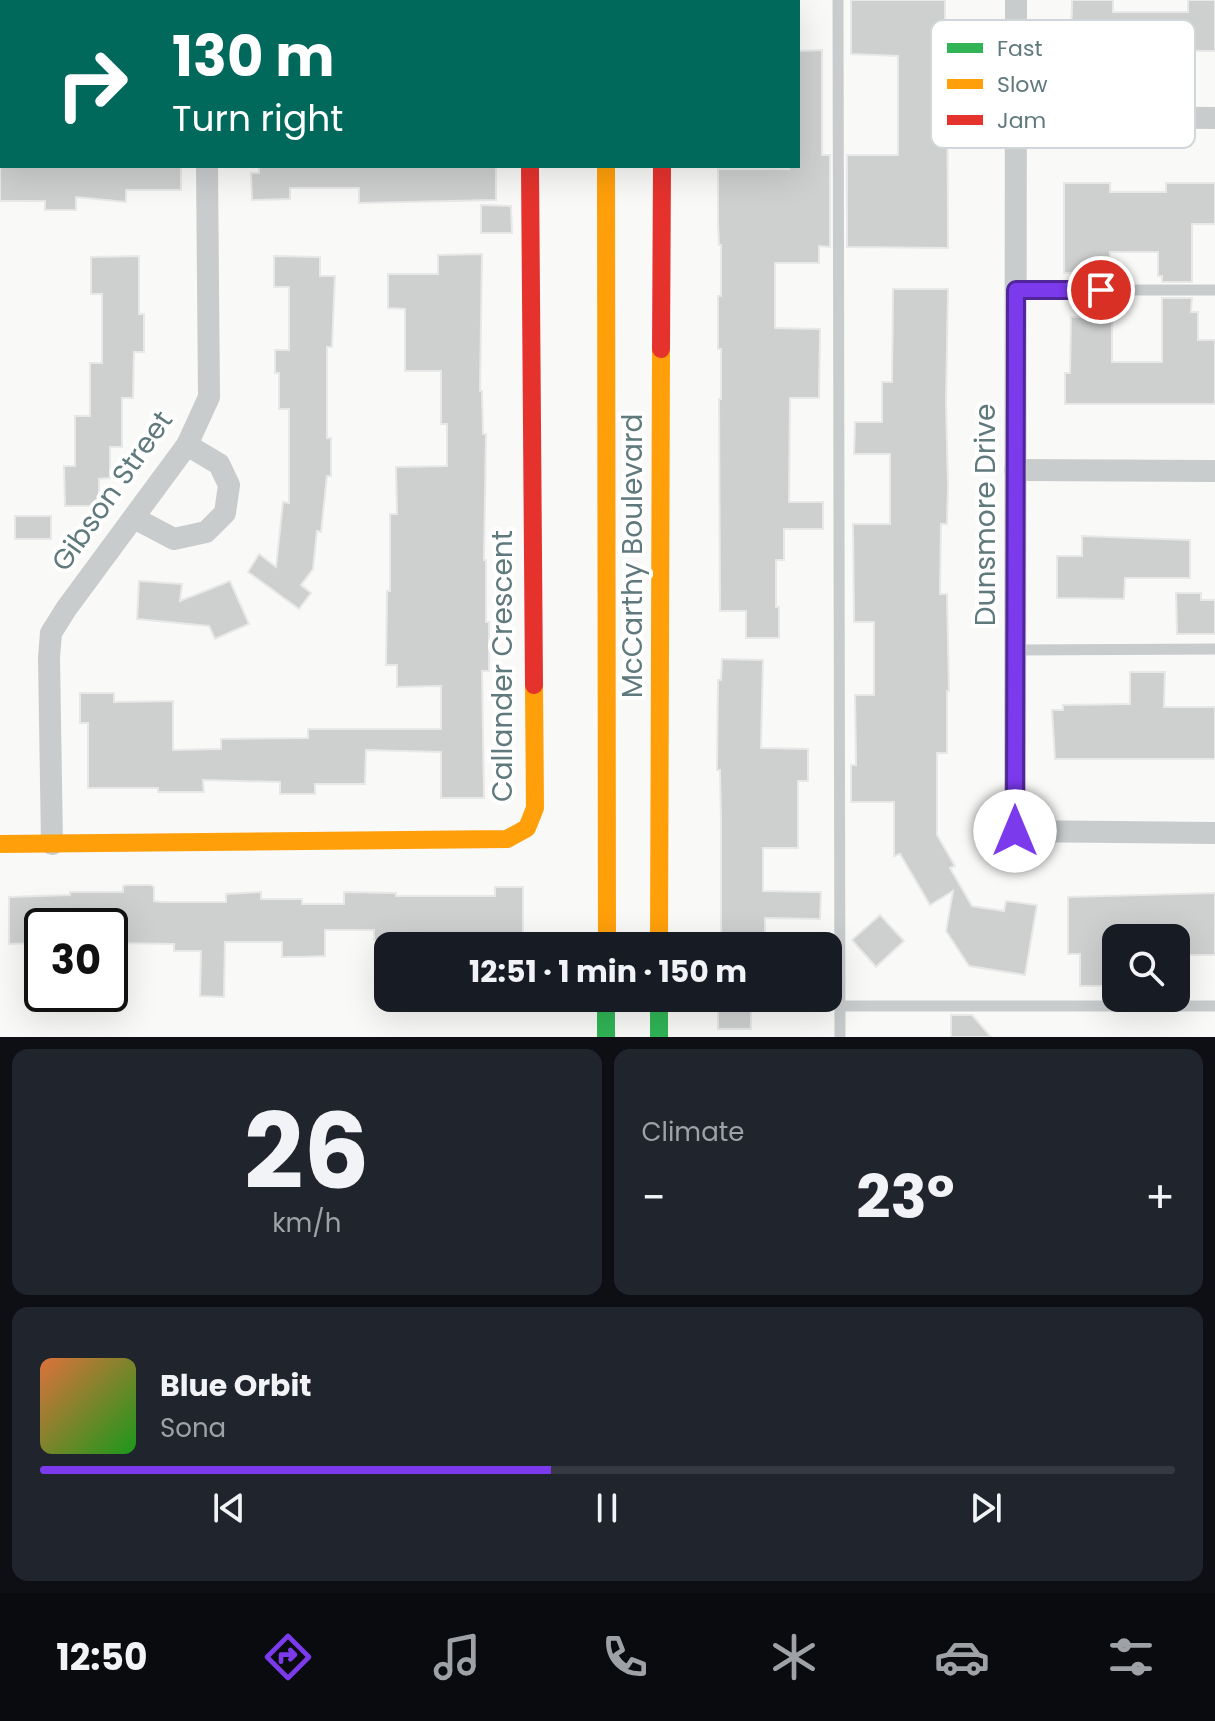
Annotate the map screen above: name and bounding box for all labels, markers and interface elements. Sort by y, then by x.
text: 130 m [172,17,335,96]
legend [931,20,1195,148]
icon: right [40,32,144,136]
text: Fast [997,33,1042,64]
text: Slow [997,69,1047,100]
text: Turn right [172,93,343,144]
text: Jam [997,105,1046,136]
pin [1067,256,1135,324]
icon: arrive [1079,268,1123,312]
street label: Gibson Street [42,403,182,579]
street label: Dunsmore Drive [966,404,1005,626]
street label: McCarthy Boulevard [613,414,652,698]
street label: Callander Crescent [483,530,522,802]
position arrow [973,789,1057,873]
speed limit sign: 30 [24,908,128,1012]
map controls [1102,924,1190,1012]
button: search [1102,924,1190,1012]
text: 12:51 · 1 min · 150 m [469,950,747,993]
text: 26 [244,1079,370,1224]
text: Climate [642,1114,744,1150]
text: 23° [856,1155,955,1239]
text: − [642,1167,666,1228]
text: + [1145,1167,1175,1228]
text: km/h [272,1205,341,1241]
text: Blue Orbit [160,1364,312,1407]
text: Sona [160,1410,226,1446]
icon: previous [207,1486,251,1530]
icon: pause [585,1486,629,1530]
icon: next [964,1486,1008,1530]
icon: directions [260,1629,316,1685]
icon: music [429,1629,485,1685]
icon: phone [597,1629,653,1685]
icon: climate [766,1629,822,1685]
icon: car [934,1629,990,1685]
icon: filters [1103,1629,1159,1685]
text: 12:50 [56,1632,147,1683]

